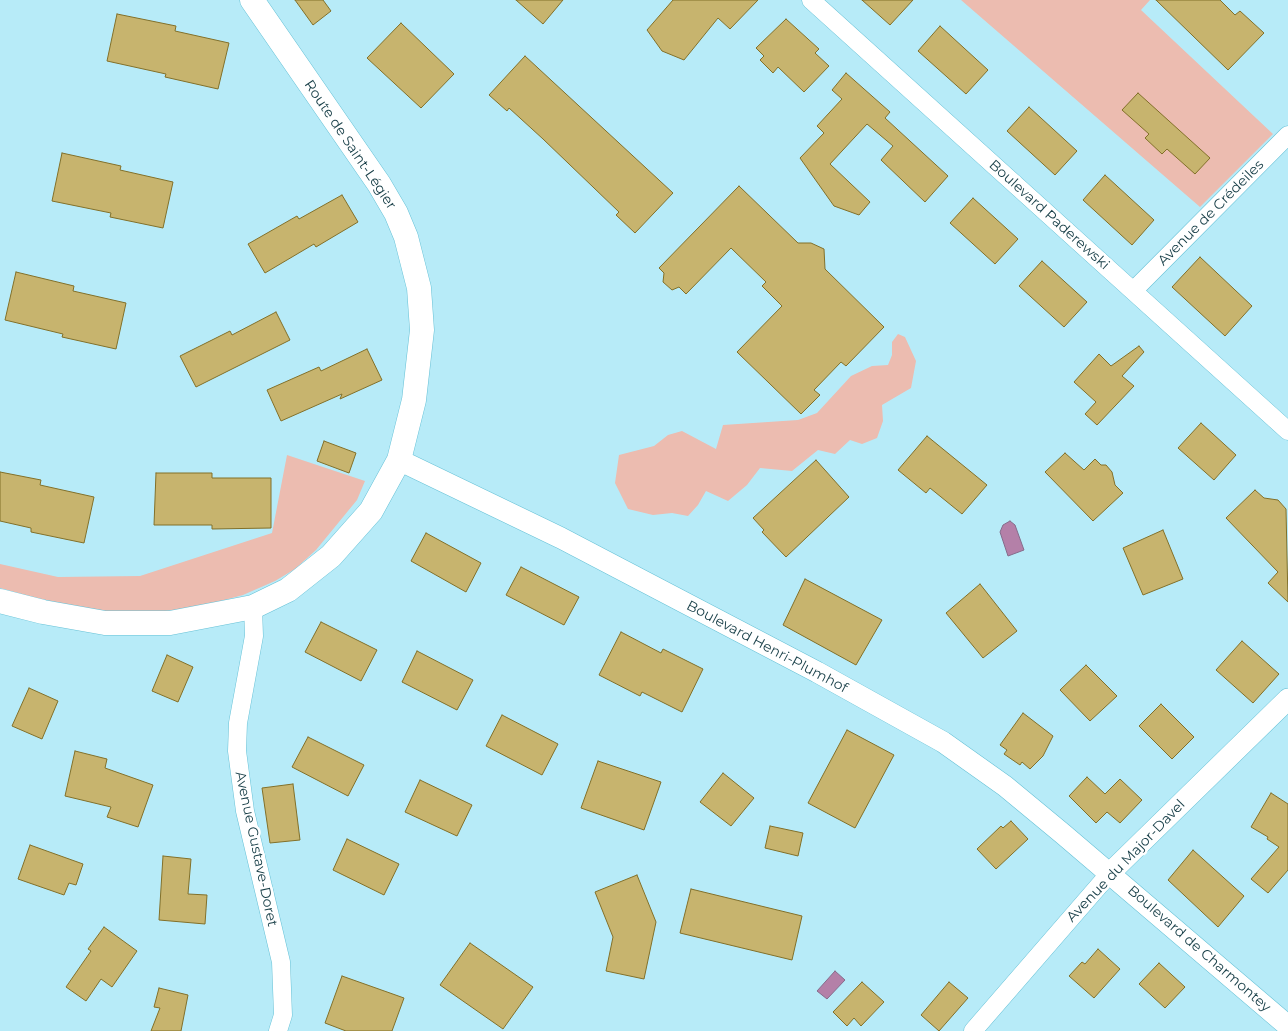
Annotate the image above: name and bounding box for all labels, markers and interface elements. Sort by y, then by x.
street label: Route de Saint-Légier [300,77,400,213]
street label: Boulevard Paderewski [985,157,1113,273]
street label: Avenue de Crédeiles [1155,157,1267,269]
street label: Boulevard Henri-Plumhof [684,597,850,697]
street label: Avenue Gustave-Doret [231,770,281,928]
street label: Avenue du Major-Davel [1063,796,1189,926]
street label: Boulevard de Charmontey [1124,882,1274,1016]

